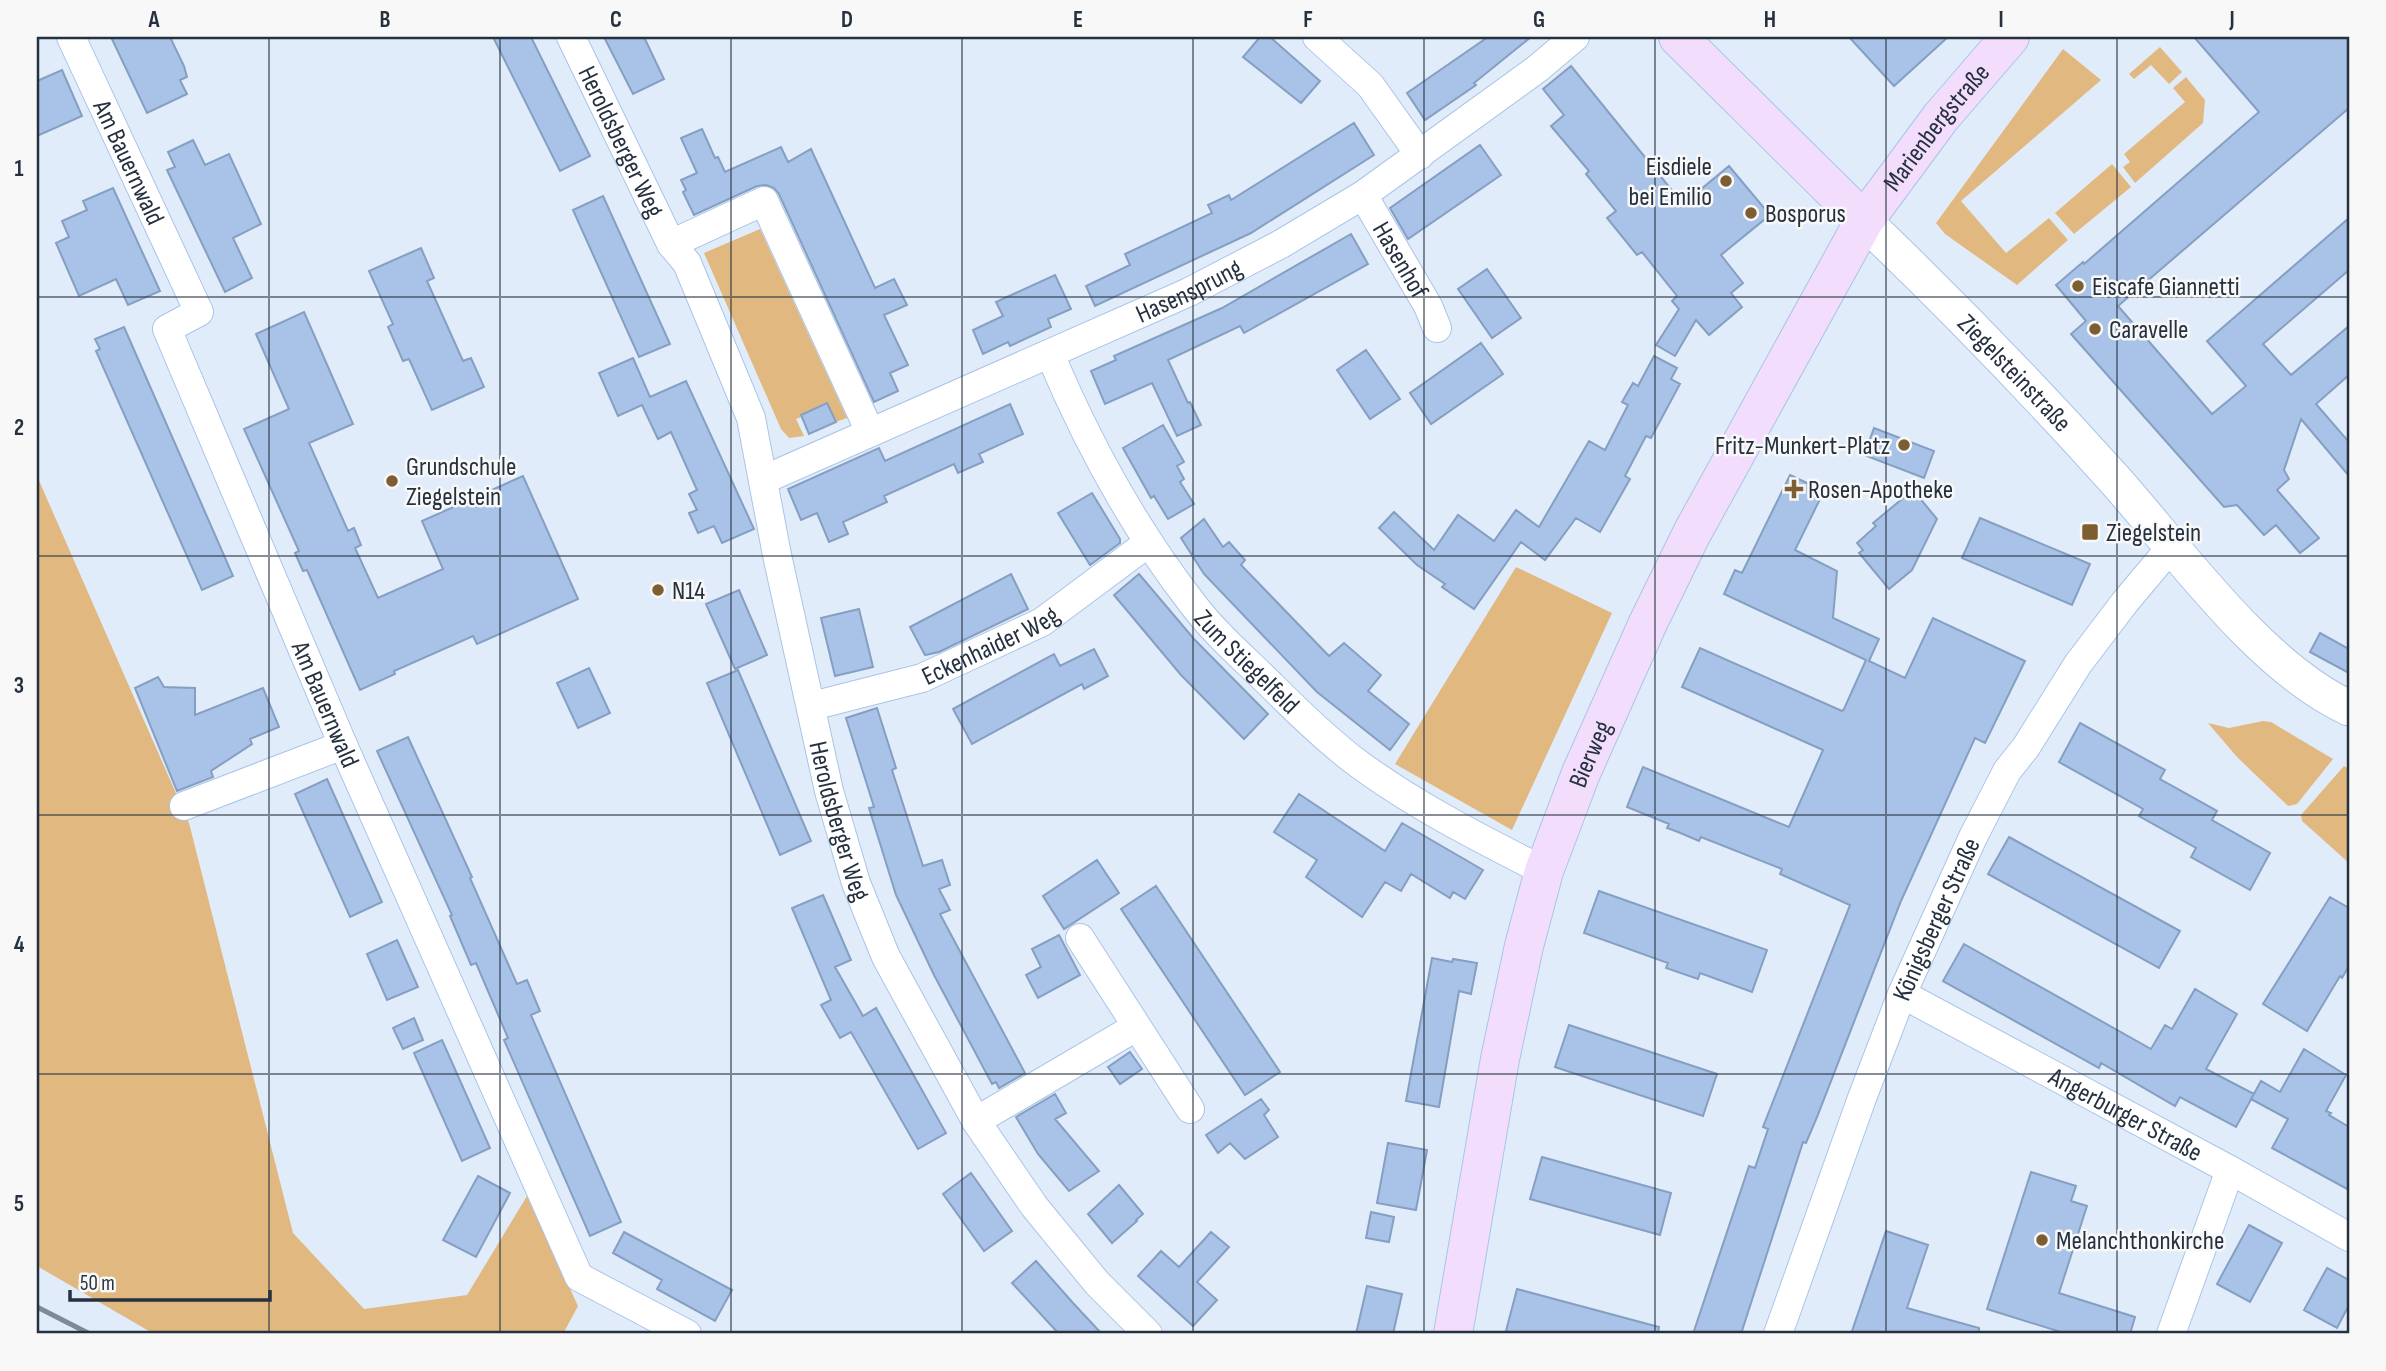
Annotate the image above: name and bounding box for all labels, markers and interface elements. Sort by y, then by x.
text: A [148,6,161,34]
text: B [380,6,391,34]
text: C [610,6,622,34]
text: D [841,6,853,34]
text: E [1073,6,1083,34]
text: F [1303,6,1313,34]
text: G [1533,6,1545,34]
text: H [1764,6,1776,34]
text: I [1998,6,2004,34]
text: J [2228,6,2235,34]
street label: Marienbergstraße [1878,58,1997,198]
street label: Heroldsberger Weg [570,61,670,223]
street label: Am Bauernwald [85,95,170,230]
place label: Eisdiele bei Emilio [1629,152,1712,213]
text: 1 [14,155,24,183]
marker: Eisdiele bei Emilio [1718,173,1734,189]
place label: Bosporus [1765,199,1846,230]
marker: Bosporus [1743,205,1759,221]
street label: Hasenhof [1365,217,1434,305]
street label: Hasensprung [1131,253,1248,330]
place label: Eiscafe Giannetti [2092,272,2240,303]
marker: Eiscafe Giannetti [2070,278,2086,294]
street label: Ziegelsteinstraße [1951,308,2077,439]
place label: Caravelle [2109,315,2188,346]
marker: Caravelle [2087,321,2103,337]
text: 2 [14,414,24,442]
place label: Fritz-Munkert-Platz [1715,431,1890,462]
marker: Fritz-Munkert-Platz [1896,437,1912,453]
place label: Grundschule Ziegelstein [406,452,516,513]
marker: Grundschule Ziegelstein [384,473,400,489]
place label: Rosen-Apotheke [1808,475,1953,506]
marker: Rosen-Apotheke [1786,481,1802,497]
place label: Ziegelstein [2106,518,2201,549]
marker: Ziegelstein [2080,522,2100,542]
place label: N14 [672,576,705,607]
marker: N14 [650,582,666,598]
street label: Eckenhaider Weg [917,600,1066,693]
street label: Zum Stiegelfeld [1187,604,1305,721]
street label: Am Bauernwald [284,636,365,773]
text: 3 [14,672,24,700]
street label: Bierweg [1563,716,1619,792]
street label: Heroldsberger Weg [802,739,876,906]
street label: Königsberger Straße [1887,833,1988,1005]
text: 4 [14,931,25,959]
street label: Angerburger Straße [2042,1061,2207,1169]
text: 5 [14,1190,24,1218]
place label: Melanchthonkirche [2056,1226,2224,1257]
marker: Melanchthonkirche [2034,1232,2050,1248]
scale bar [70,1259,270,1303]
text: 50 m [80,1271,115,1296]

